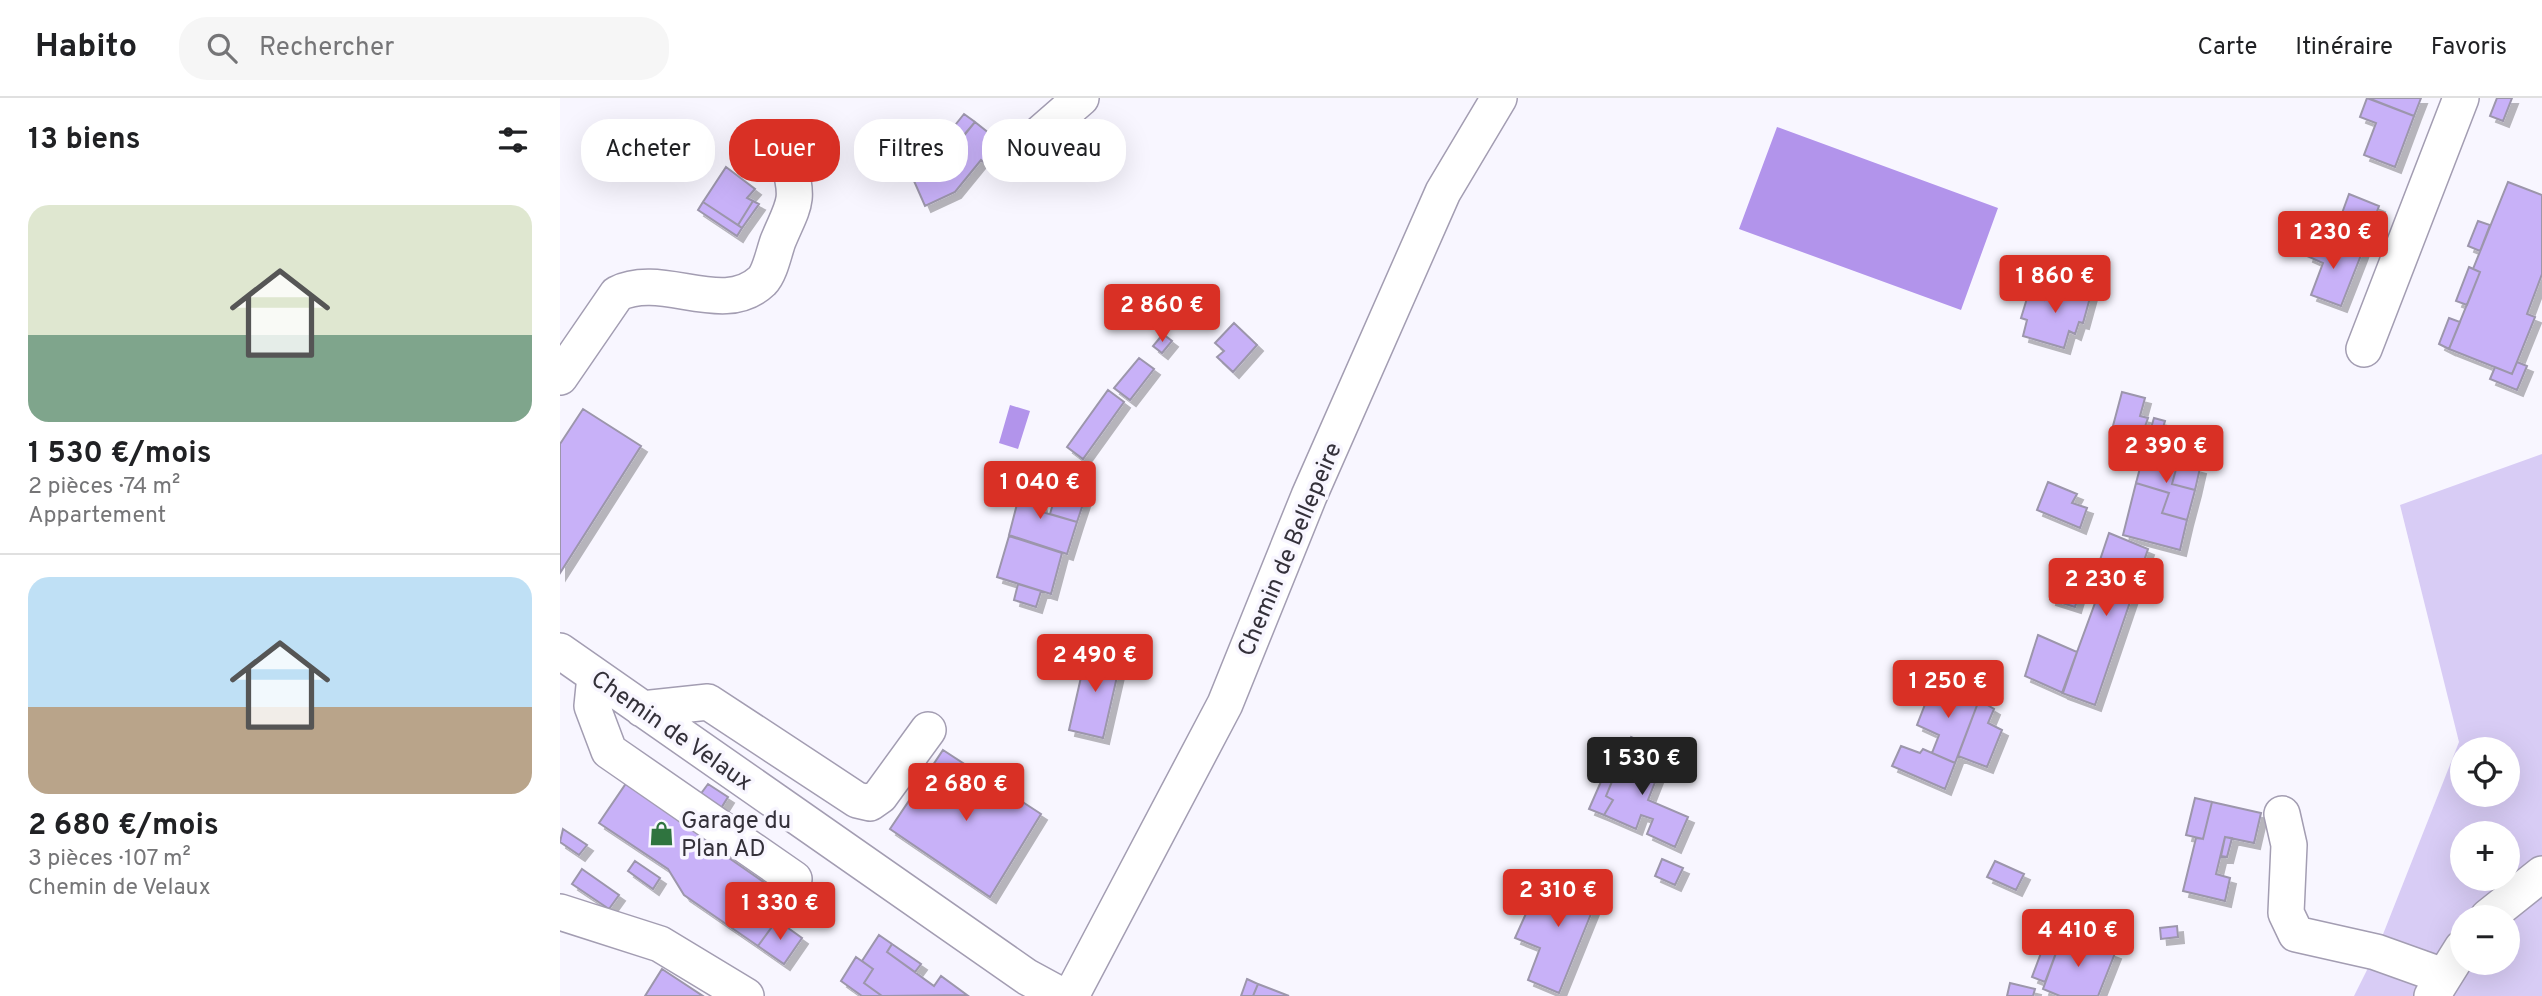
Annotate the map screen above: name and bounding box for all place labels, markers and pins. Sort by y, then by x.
pin: 1 230 € [2268,212,2398,271]
pin: 1 860 € [1990,256,2120,315]
pin: 2 860 € [1097,285,1227,344]
pin: 2 390 € [2101,426,2231,485]
pin: 1 040 € [975,462,1105,521]
pin: 2 230 € [2041,559,2171,618]
pin: 2 490 € [1030,634,1160,694]
pin: 1 250 € [1883,660,2013,720]
pin: 1 530 € [1577,738,1707,797]
pin: 2 680 € [901,764,1031,823]
place label: Garage du Plan AD [681,807,791,865]
shop icon: Garage du Plan AD [647,820,675,848]
pin: 2 310 € [1493,870,1623,929]
pin: 1 330 € [715,882,845,942]
pin: 4 410 € [2013,910,2143,969]

